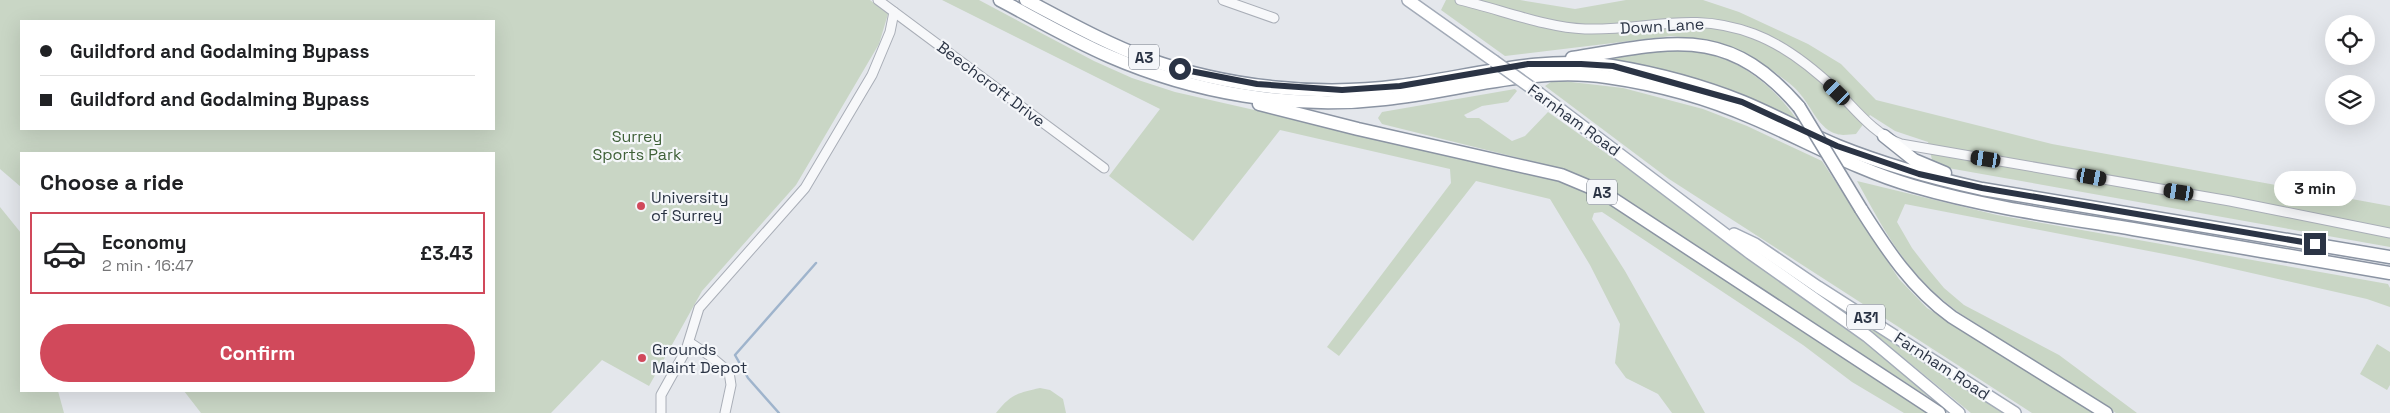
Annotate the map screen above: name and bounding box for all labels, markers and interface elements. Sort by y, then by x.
street label: Down Lane [1619,13,1705,39]
map controls [2325,15,2375,125]
button: locate [2325,15,2375,65]
street label: Beechcroft Drive [933,36,1049,132]
text: Guildford and Godalming Bypass [70,39,369,64]
road number: A3 [1129,44,1159,70]
route start [1169,58,1191,80]
button: layers [2325,75,2375,125]
car [1821,76,1853,108]
street label: Farnham Road [1523,79,1625,161]
text: Guildford and Godalming Bypass [70,87,369,112]
park label: Surrey Sports Park [592,126,682,165]
car [1970,149,2001,169]
car [2075,167,2108,187]
text: Choose a ride [40,168,184,196]
callout: 3 min [2274,172,2356,206]
text: 3 min [2294,178,2336,199]
road number: A3 [1587,180,1617,204]
car [2163,182,2194,202]
place label: University of Surrey [651,187,729,226]
marker: University of Surrey [635,200,647,212]
text: Economy [102,230,186,255]
icon: car [42,231,87,276]
route end [2304,233,2326,255]
text: £3.43 [420,241,473,266]
text: 2 min · 16:47 [102,255,194,276]
road number: A31 [1847,304,1885,330]
button: Confirm [40,324,475,382]
street label: Farnham Road [1890,327,1994,405]
place label: Grounds Maint Depot [652,339,747,378]
marker: Grounds Maint Depot [636,352,648,364]

